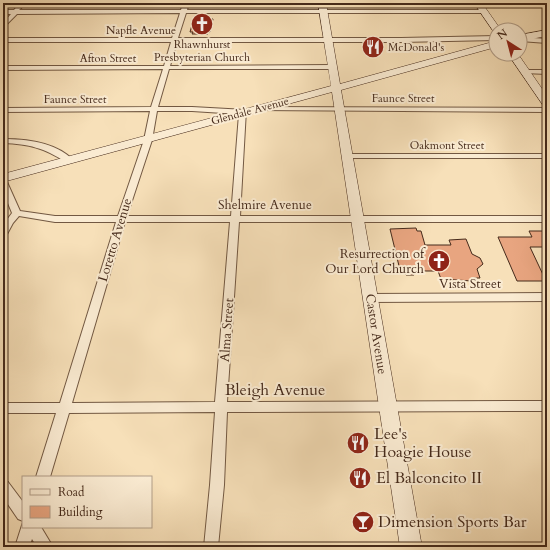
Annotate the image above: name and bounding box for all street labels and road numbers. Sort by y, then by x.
street label: Napfle Avenue [106,23,176,38]
street label: Afton Street [80,51,137,66]
street label: Faunce Street [372,91,435,106]
street label: Faunce Street [44,92,107,107]
street label: Glendale Avenue [210,93,290,129]
street label: Oakmont Street [410,138,485,153]
street label: Loretto Avenue [94,196,136,284]
street label: Shelmire Avenue [218,196,312,214]
street label: Vista Street [439,275,501,293]
street label: Castor Avenue [361,292,391,376]
street label: Alma Street [216,297,238,363]
street label: Bleigh Avenue [225,379,325,401]

